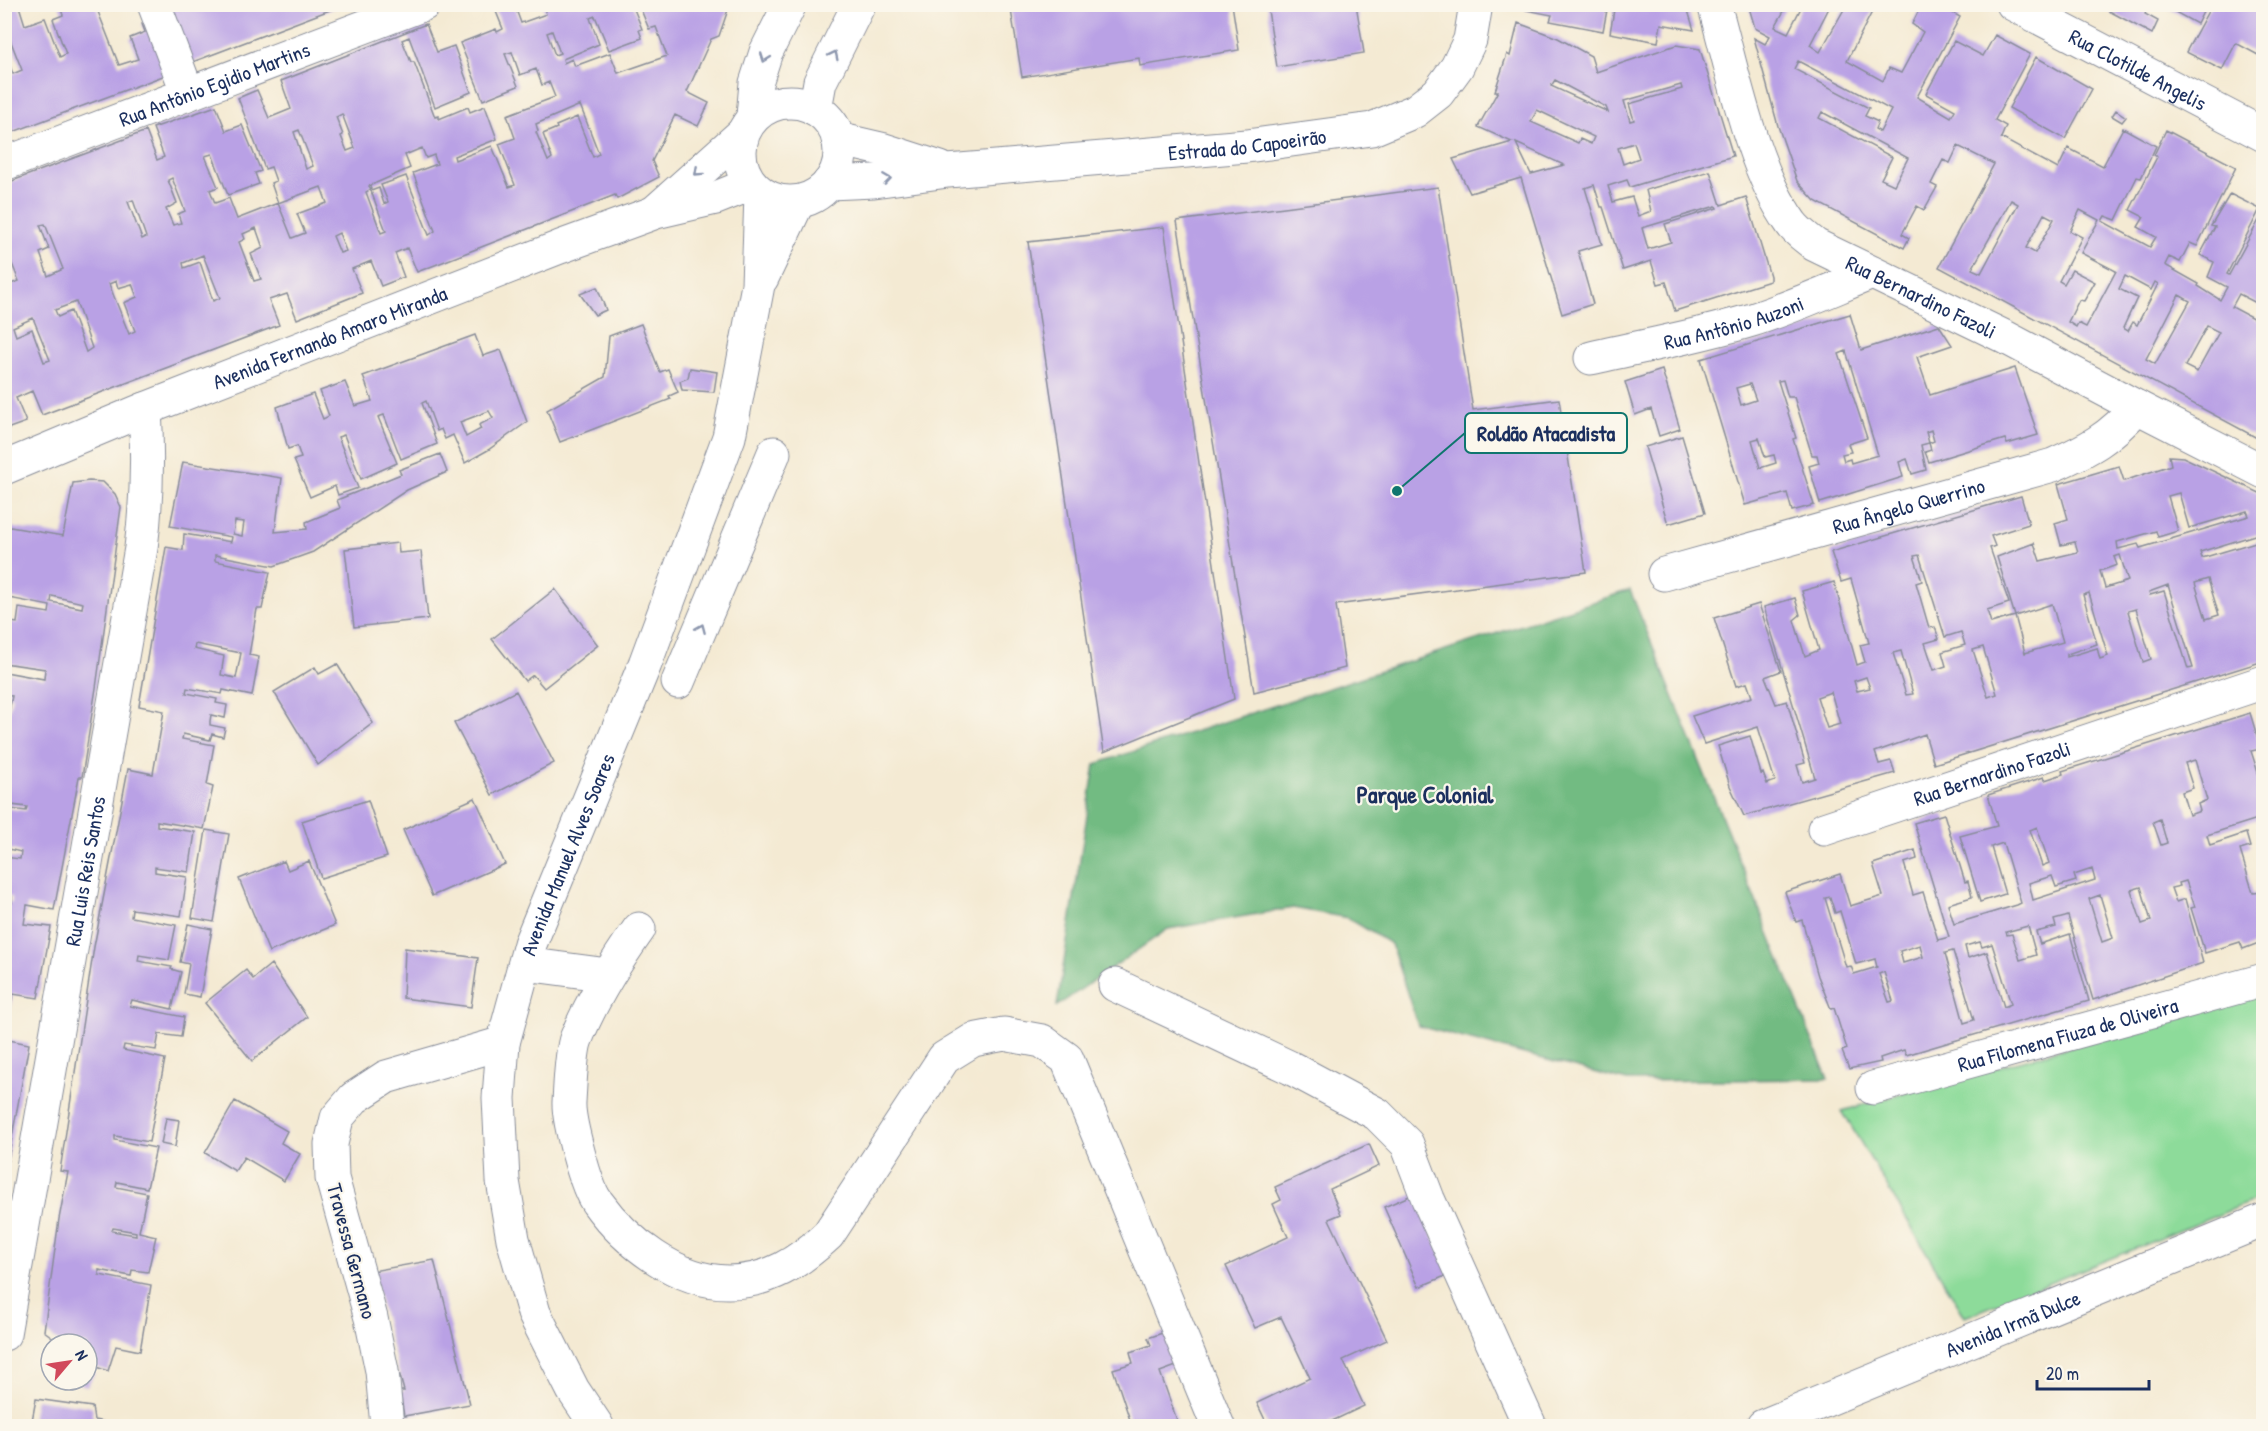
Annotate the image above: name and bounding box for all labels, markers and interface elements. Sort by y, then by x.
street label: Rua Clotilde Angelis [2064,21,2212,117]
street label: Rua Antônio Egidio Martins [115,34,314,133]
one-way arrow [760,51,772,62]
one-way arrow [826,51,838,62]
street label: Estrada do Capoeirão [1167,121,1328,167]
one-way arrow [695,165,705,176]
one-way arrow [883,174,892,186]
street label: Rua Bernardino Fazoli [1841,248,2001,345]
street label: Avenida Fernando Amaro Miranda [208,278,451,396]
street label: Rua Antônio Auzoni [1661,288,1808,356]
callout: Roldão Atacadista [1465,413,1627,453]
text: Roldão Atacadista [1477,418,1615,448]
street label: Rua Ângelo Querrino [1829,470,1988,541]
one-way arrow [694,623,706,634]
street label: Rua Bernardino Fazoli [1910,733,2074,813]
street label: Avenida Manuel Alves Soares [513,749,621,959]
district label: Parque Colonial [1357,778,1494,811]
street label: Rua Luis Reis Santos [57,794,112,948]
street label: Rua Filomena Fiuza de Oliveira [1954,990,2181,1078]
street label: Travessa Germano [320,1180,384,1322]
street label: Avenida Irmã Dulce [1941,1283,2085,1364]
north arrow [39,1332,99,1392]
text: N [70,1346,94,1364]
scale bar [2037,1353,2150,1391]
text: 20 m [2046,1361,2079,1386]

